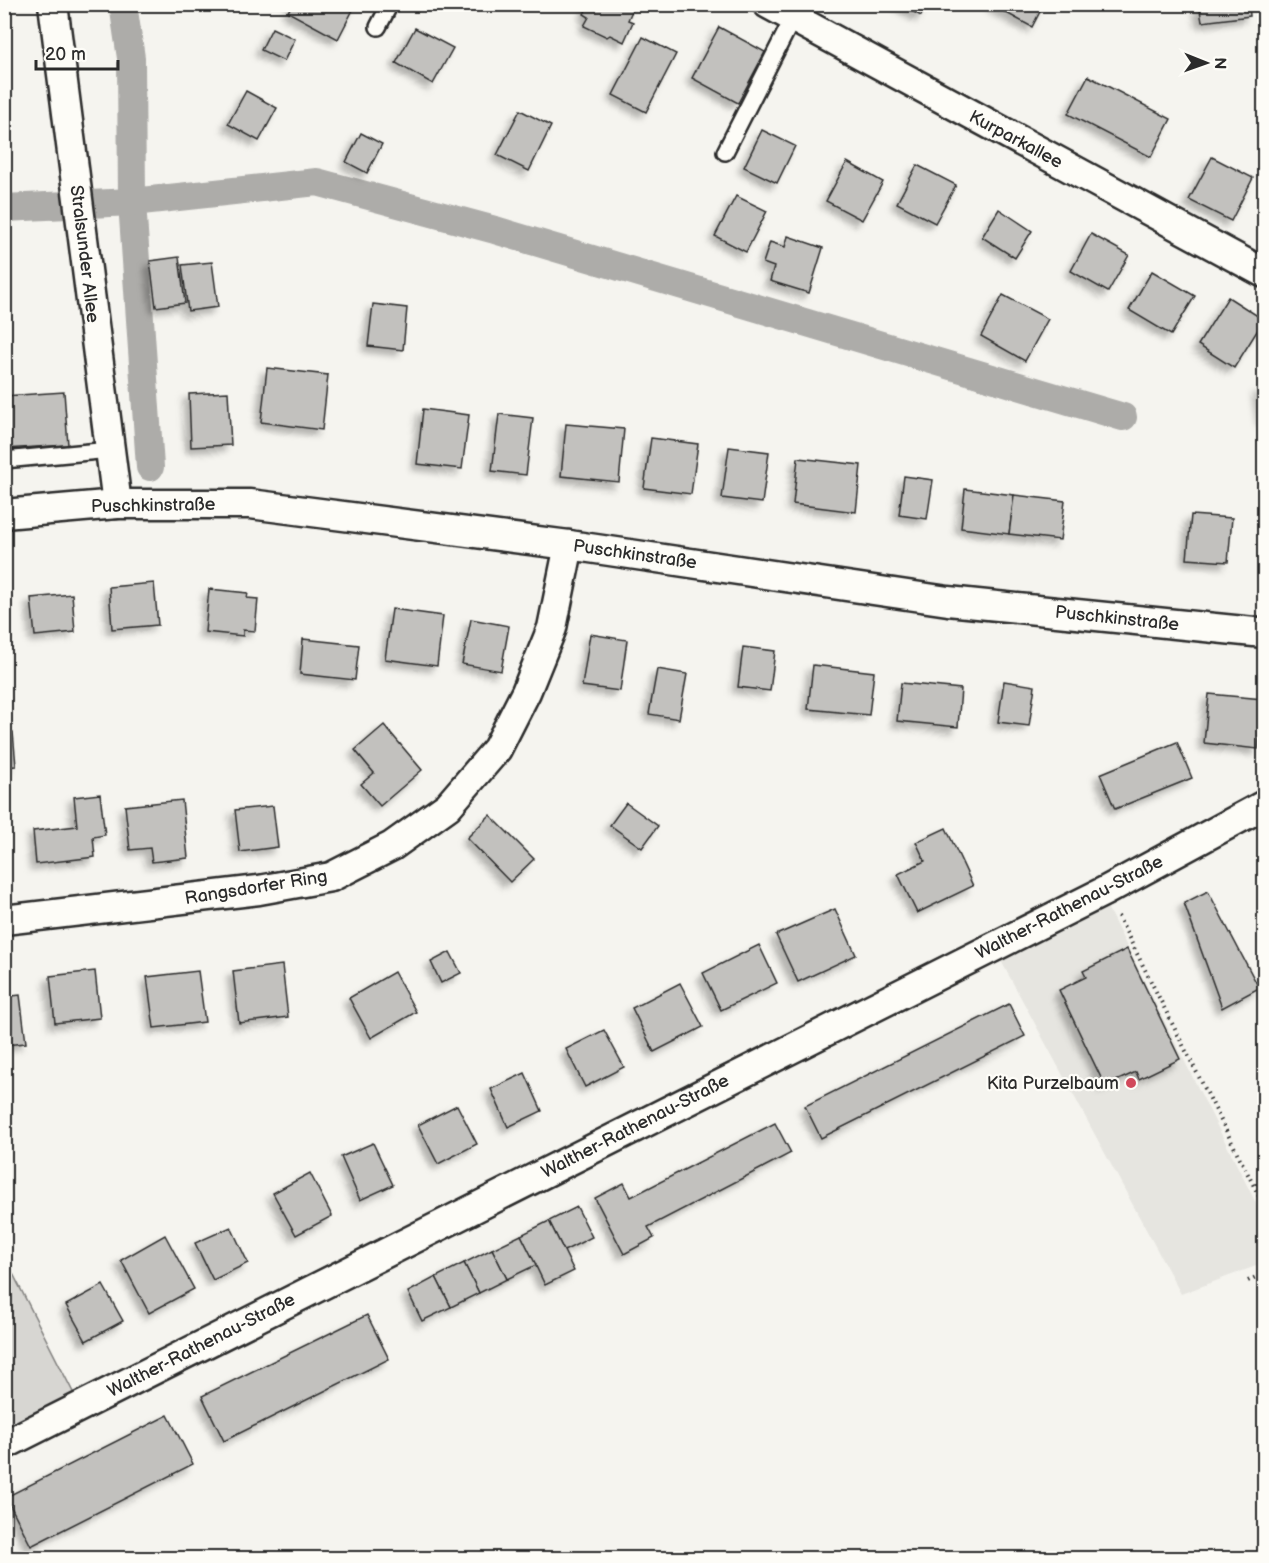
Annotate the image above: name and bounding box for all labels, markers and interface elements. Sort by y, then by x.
scale bar [36,33,118,71]
north arrow [1176,33,1236,93]
text: 20 m [45,44,86,65]
text: N [1210,57,1229,69]
street label: Kurparkallee [965,106,1066,173]
street label: Stralsunder Allee [66,184,103,324]
street label: Puschkinstraße [91,494,216,517]
street label: Puschkinstraße [572,535,698,574]
street label: Puschkinstraße [1054,602,1180,635]
street label: Walther-Rathenau-Straße [972,851,1167,964]
street label: Rangsdorfer Ring [183,866,329,909]
street label: Walther-Rathenau-Straße [538,1070,733,1183]
place label: Kita Purzelbaum [987,1073,1119,1094]
marker: Kita Purzelbaum [1124,1076,1138,1090]
street label: Walther-Rathenau-Straße [104,1289,299,1402]

